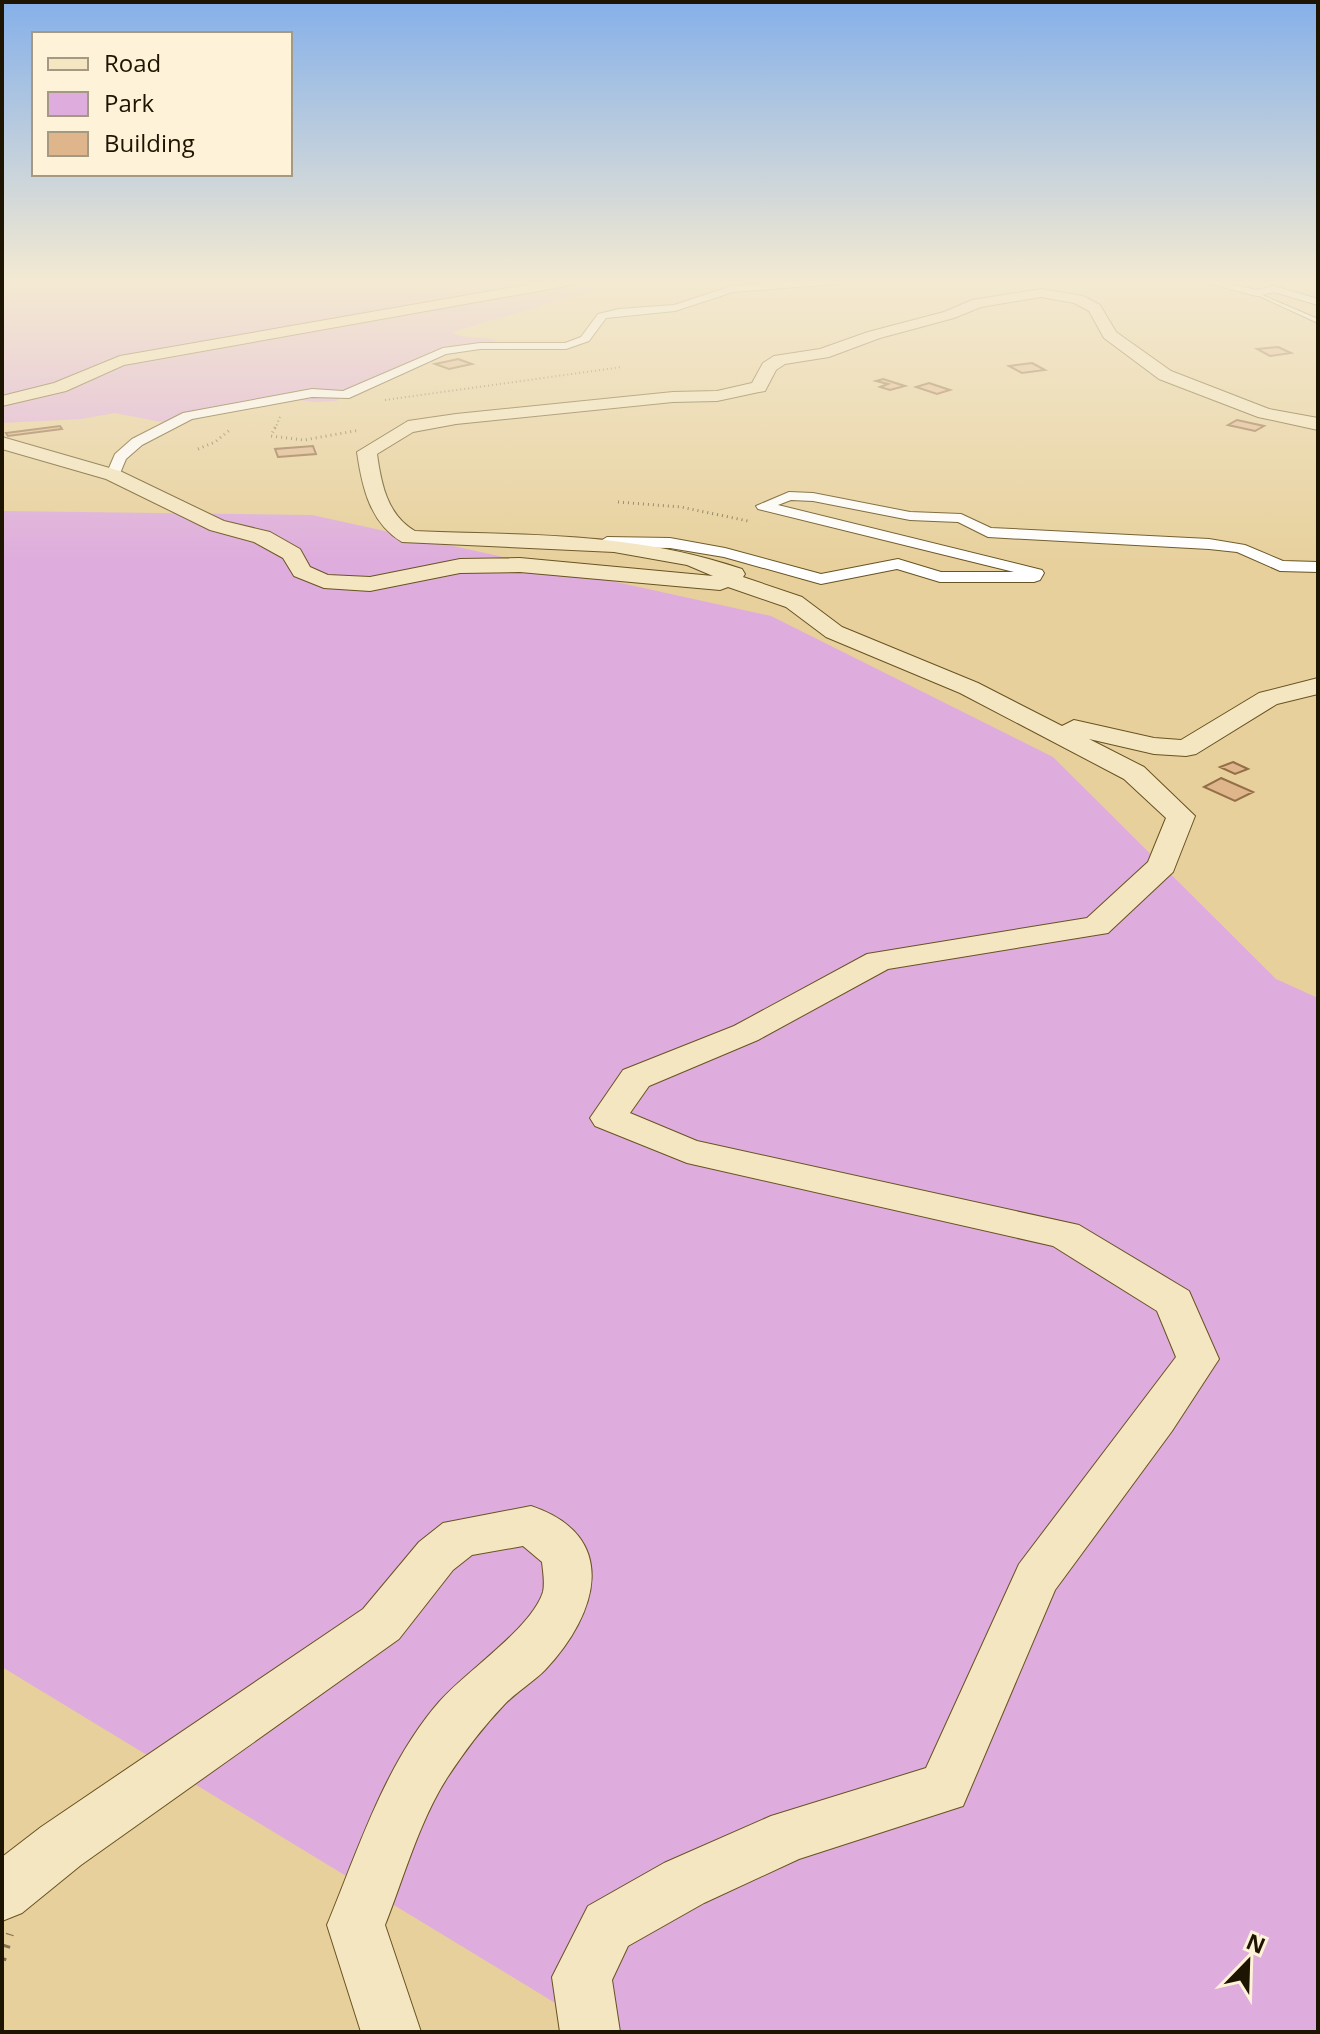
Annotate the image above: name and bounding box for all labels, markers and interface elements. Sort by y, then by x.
legend [32,32,292,176]
text: Road [104,46,161,79]
text: Park [104,86,155,119]
text: Building [104,126,195,159]
north arrow [1208,1922,1288,2002]
text: N [1242,1925,1270,1960]

